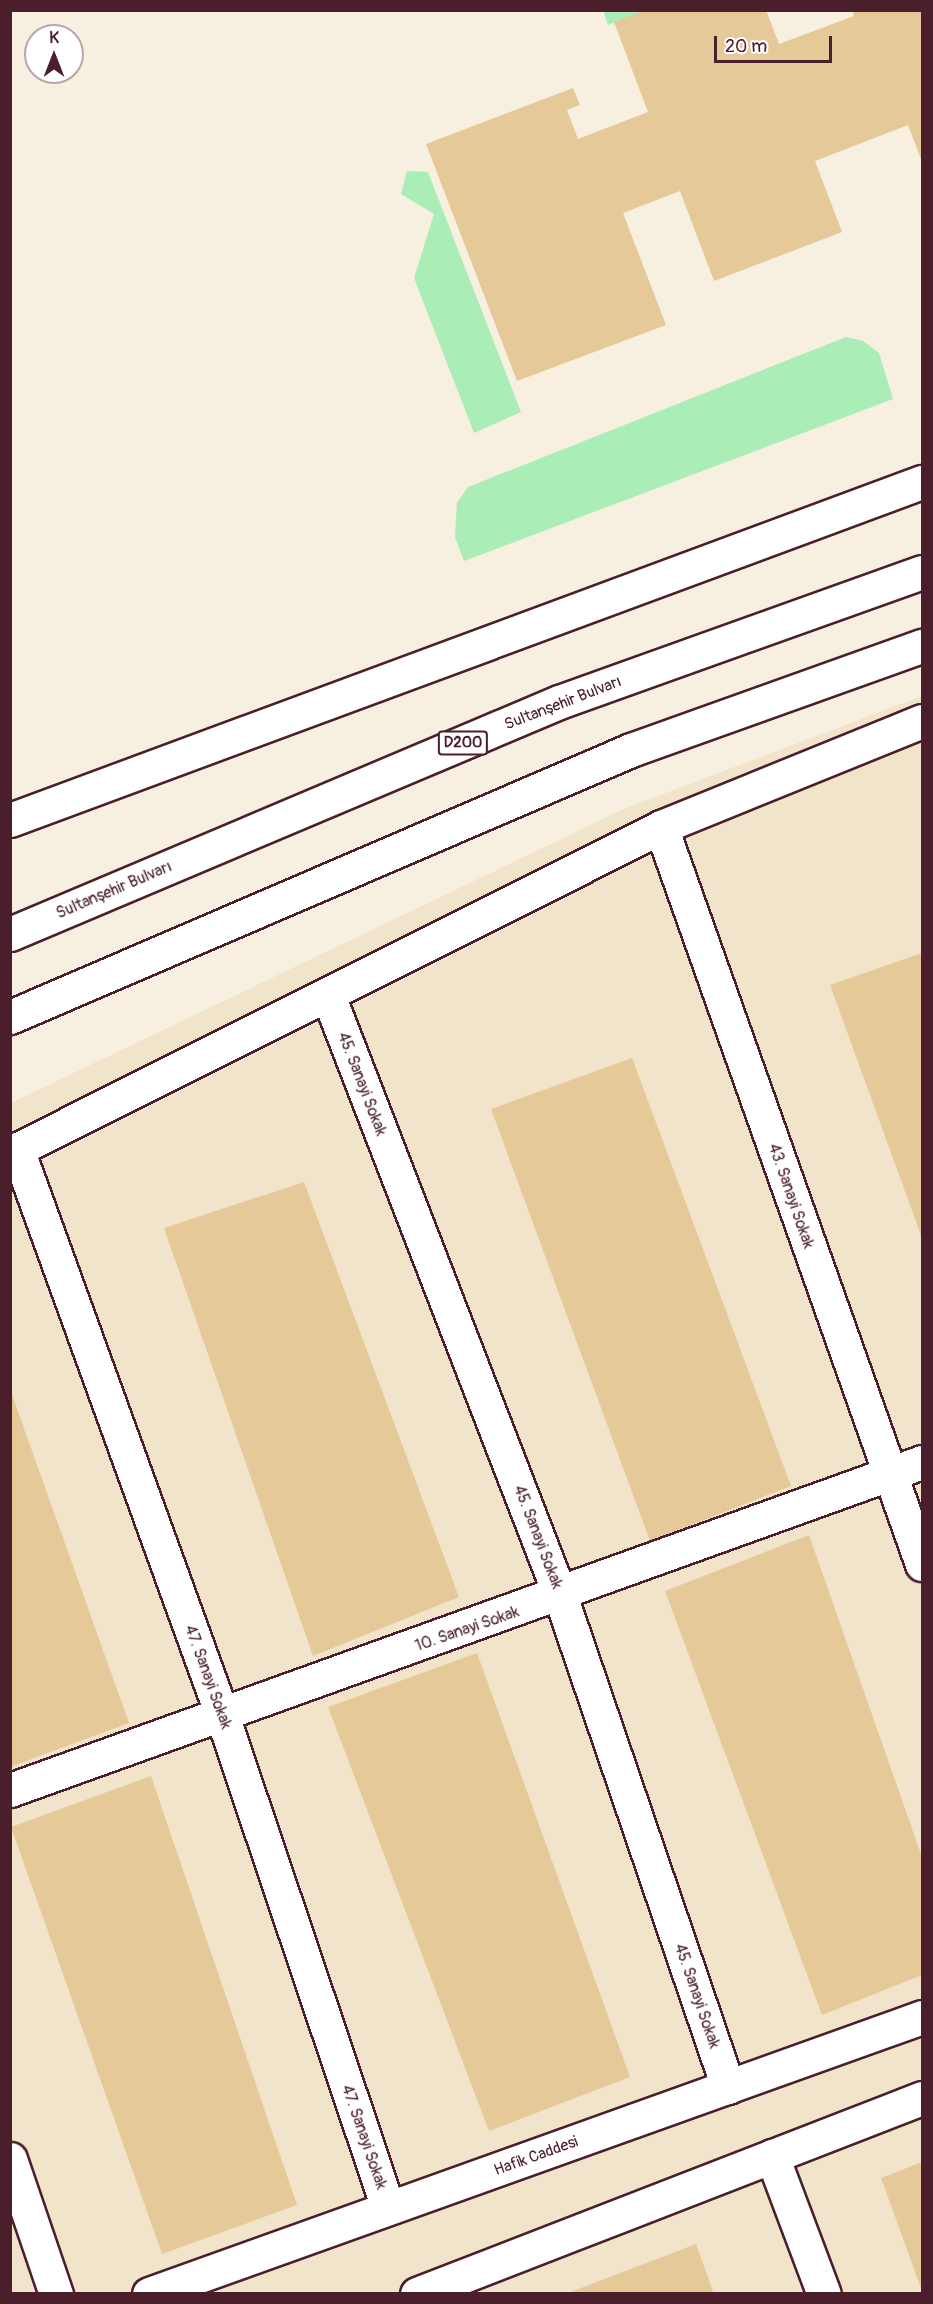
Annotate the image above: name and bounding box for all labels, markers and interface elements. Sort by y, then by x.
north arrow [24,24,84,84]
scale bar [717,24,836,62]
text: K [49,28,59,48]
text: 20 m [725,35,767,58]
street label: Sultanşehir Bulvarı [502,672,624,734]
road number: D200 [438,731,488,755]
street label: Sultanşehir Bulvarı [53,857,175,923]
street label: 45. Sanayi Sokak [333,1029,391,1139]
street label: 43. Sanayi Sokak [764,1141,818,1251]
street label: 45. Sanayi Sokak [509,1482,567,1592]
street label: 10. Sanayi Sokak [412,1602,522,1656]
street label: 47. Sanayi Sokak [180,1622,236,1732]
street label: 45. Sanayi Sokak [670,1941,724,2051]
street label: 47. Sanayi Sokak [337,2082,391,2192]
street label: Hafik Caddesi [491,2132,581,2180]

